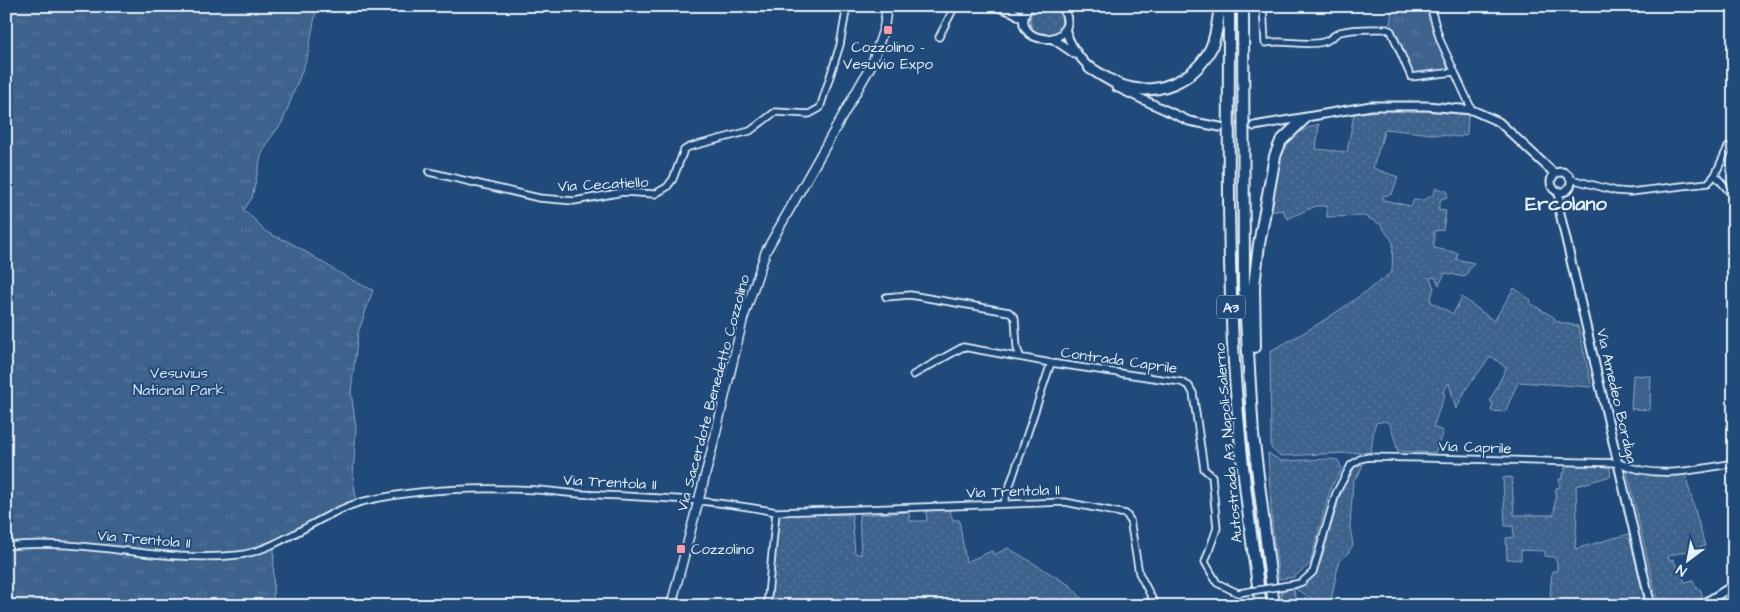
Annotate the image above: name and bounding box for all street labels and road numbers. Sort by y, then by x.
street label: Via Cecatiello [557,172,649,197]
street label: Via Sacerdote Benedetto Cozzolino [672,272,755,514]
road number: A3 [1217,296,1245,318]
street label: Via Amedeo Bordiga [1590,327,1642,466]
street label: Autostrada A3 Napoli-Salerno [1209,341,1248,544]
street label: Contrada Caprile [1059,342,1179,379]
street label: Via Caprile [1438,436,1512,459]
street label: Via Trentola II [563,470,657,495]
street label: Via Trentola II [966,479,1060,504]
street label: Via Trentola II [96,525,191,554]

